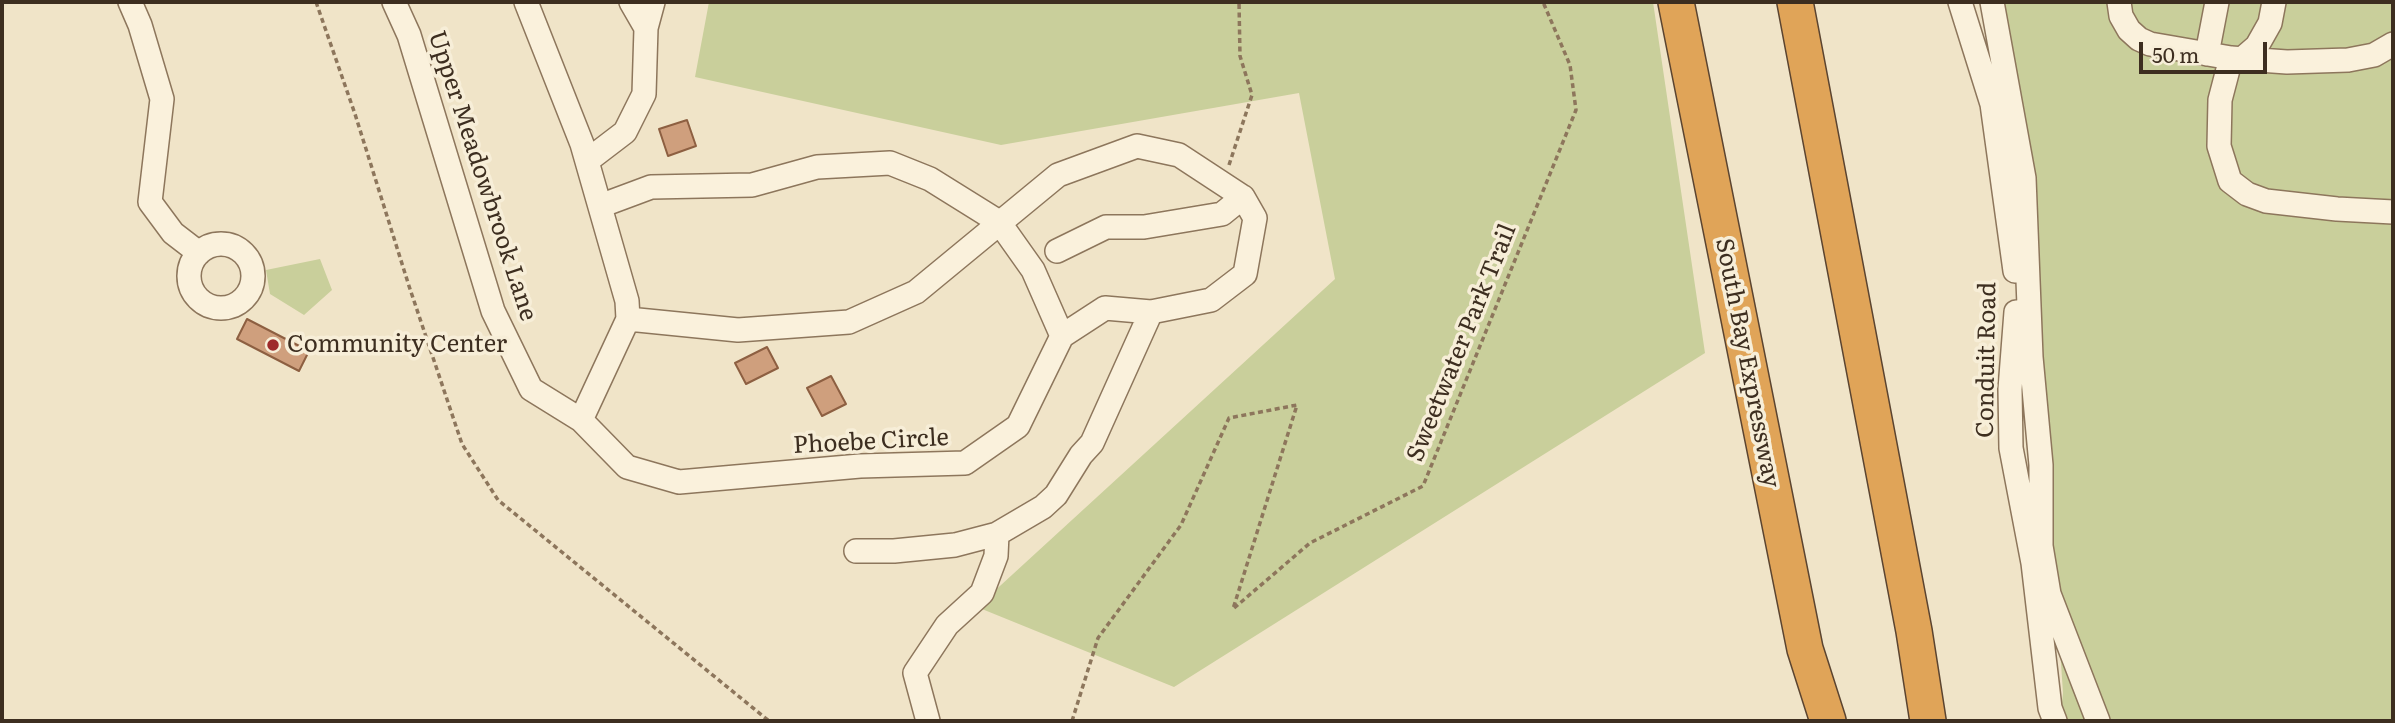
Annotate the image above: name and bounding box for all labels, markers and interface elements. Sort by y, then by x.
street label: Upper Meadowbrook Lane [421,27,543,325]
scale bar [2143,28,2271,72]
text: 50 m [2152,38,2199,69]
street label: Sweetwater Park Trail [1401,220,1523,466]
street label: South Bay Expressway [1709,236,1785,490]
street label: Conduit Road [1971,282,2003,438]
place label: Community Center [287,331,507,359]
marker: Community Center [265,337,281,353]
street label: Phoebe Circle [792,424,950,460]

